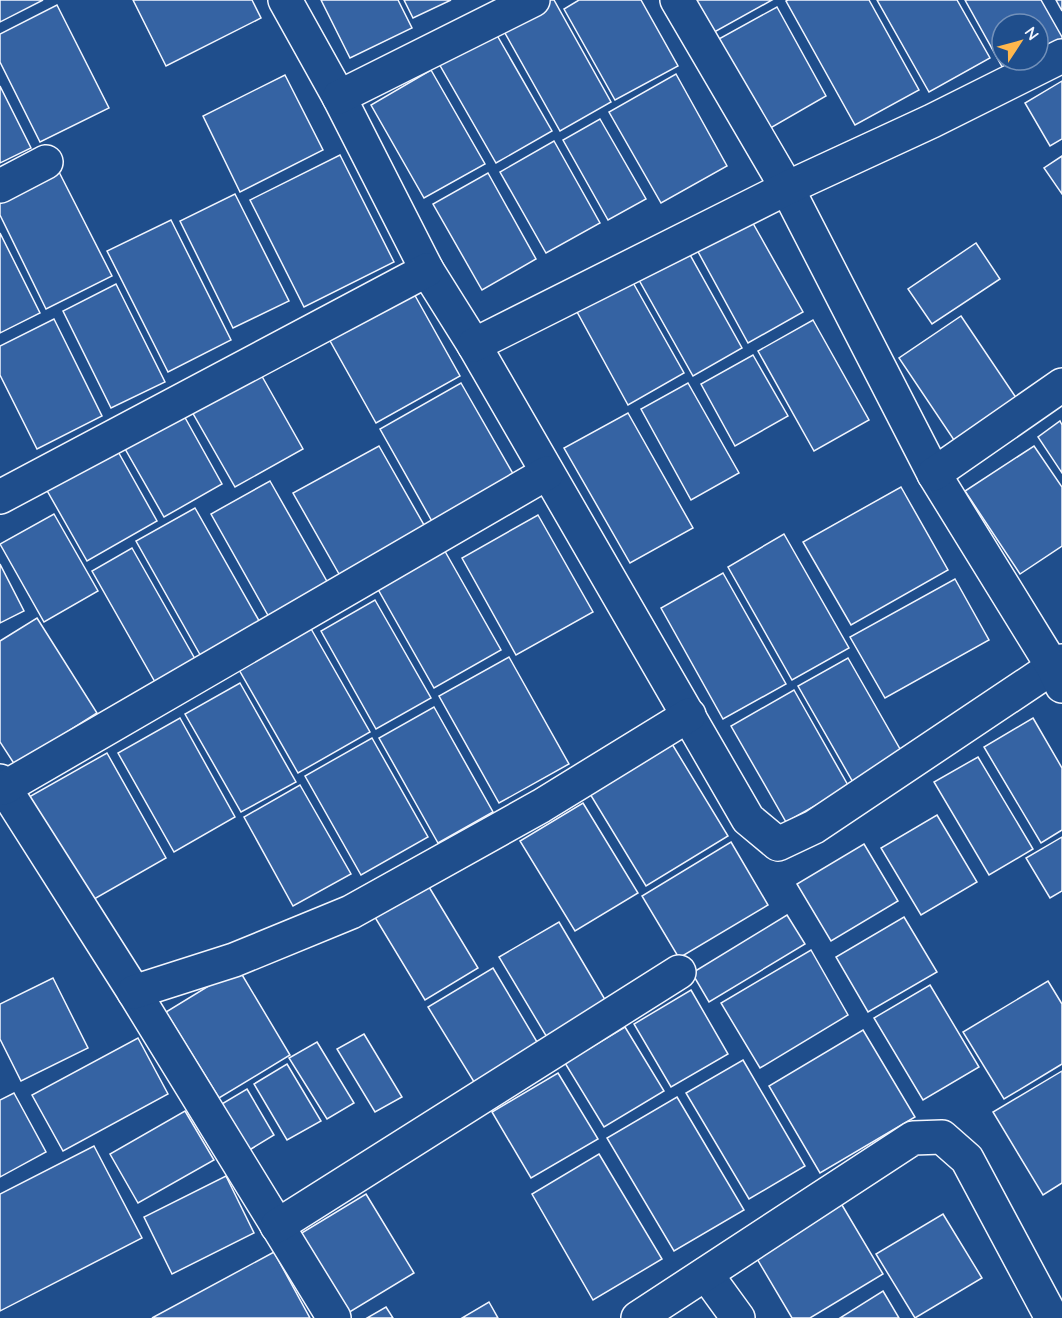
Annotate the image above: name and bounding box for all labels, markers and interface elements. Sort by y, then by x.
north arrow [990,12,1050,72]
text: N [1021,23,1044,44]

